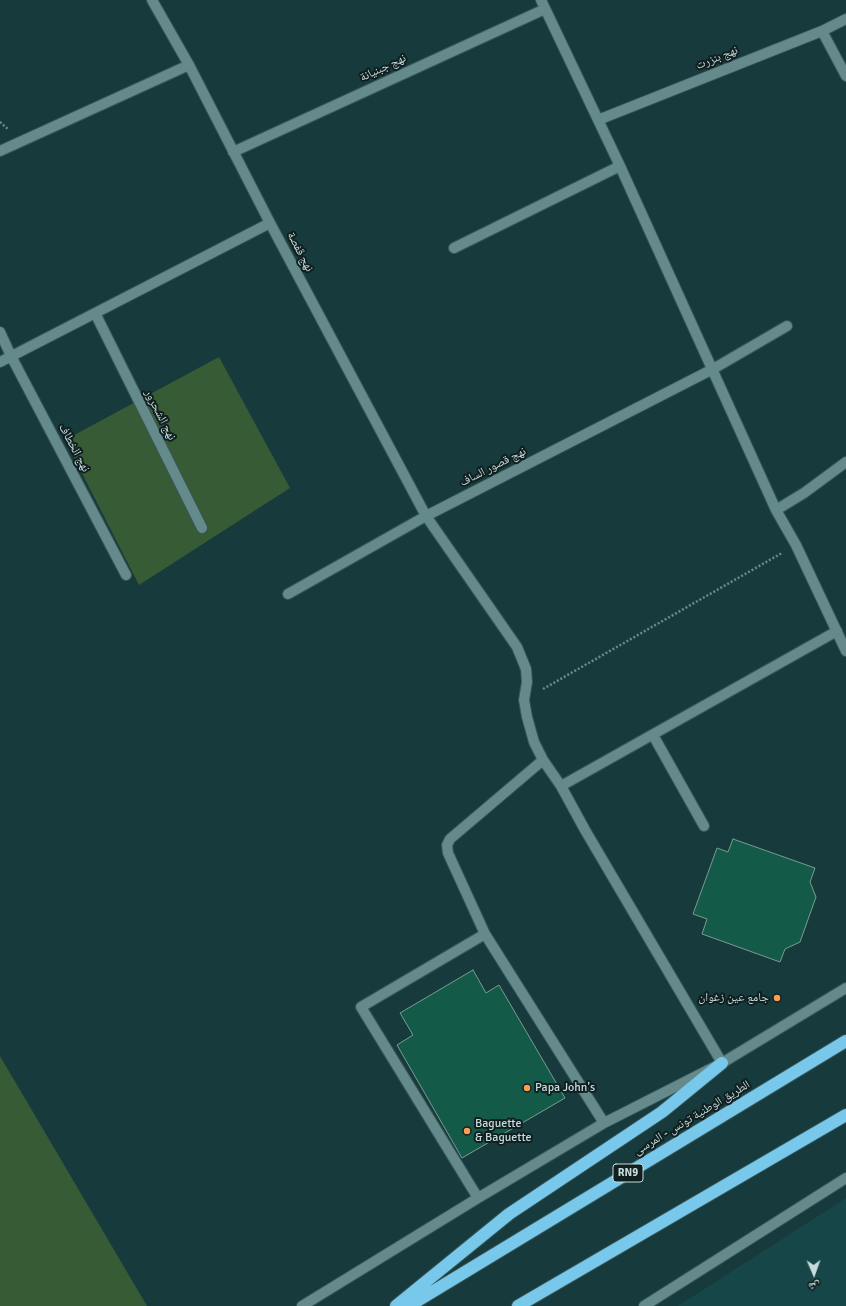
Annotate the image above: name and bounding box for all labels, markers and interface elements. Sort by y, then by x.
street label: نهج بنزرت [694,43,740,73]
street label: نهج جبنيانة [358,51,408,85]
street label: نهج قفصة [284,230,316,274]
street label: نهج الشحرور [141,387,179,443]
street label: نهج الخطاف [55,421,93,475]
street label: نهج قصور الساف [458,444,528,490]
place label: جامع عين زغوان [698,991,769,1005]
marker: جامع عين زغوان [772,993,782,1003]
street label: الطريق الوطنية تونس - المرسى [631,1078,753,1158]
place label: Papa John's [535,1081,595,1095]
marker: Papa John's [522,1083,532,1093]
place label: Baguette & Baguette [475,1117,532,1145]
marker: Baguette & Baguette [462,1126,472,1136]
road number: RN9 [613,1164,643,1182]
north arrow [794,1254,834,1294]
text: ش [808,1280,821,1293]

